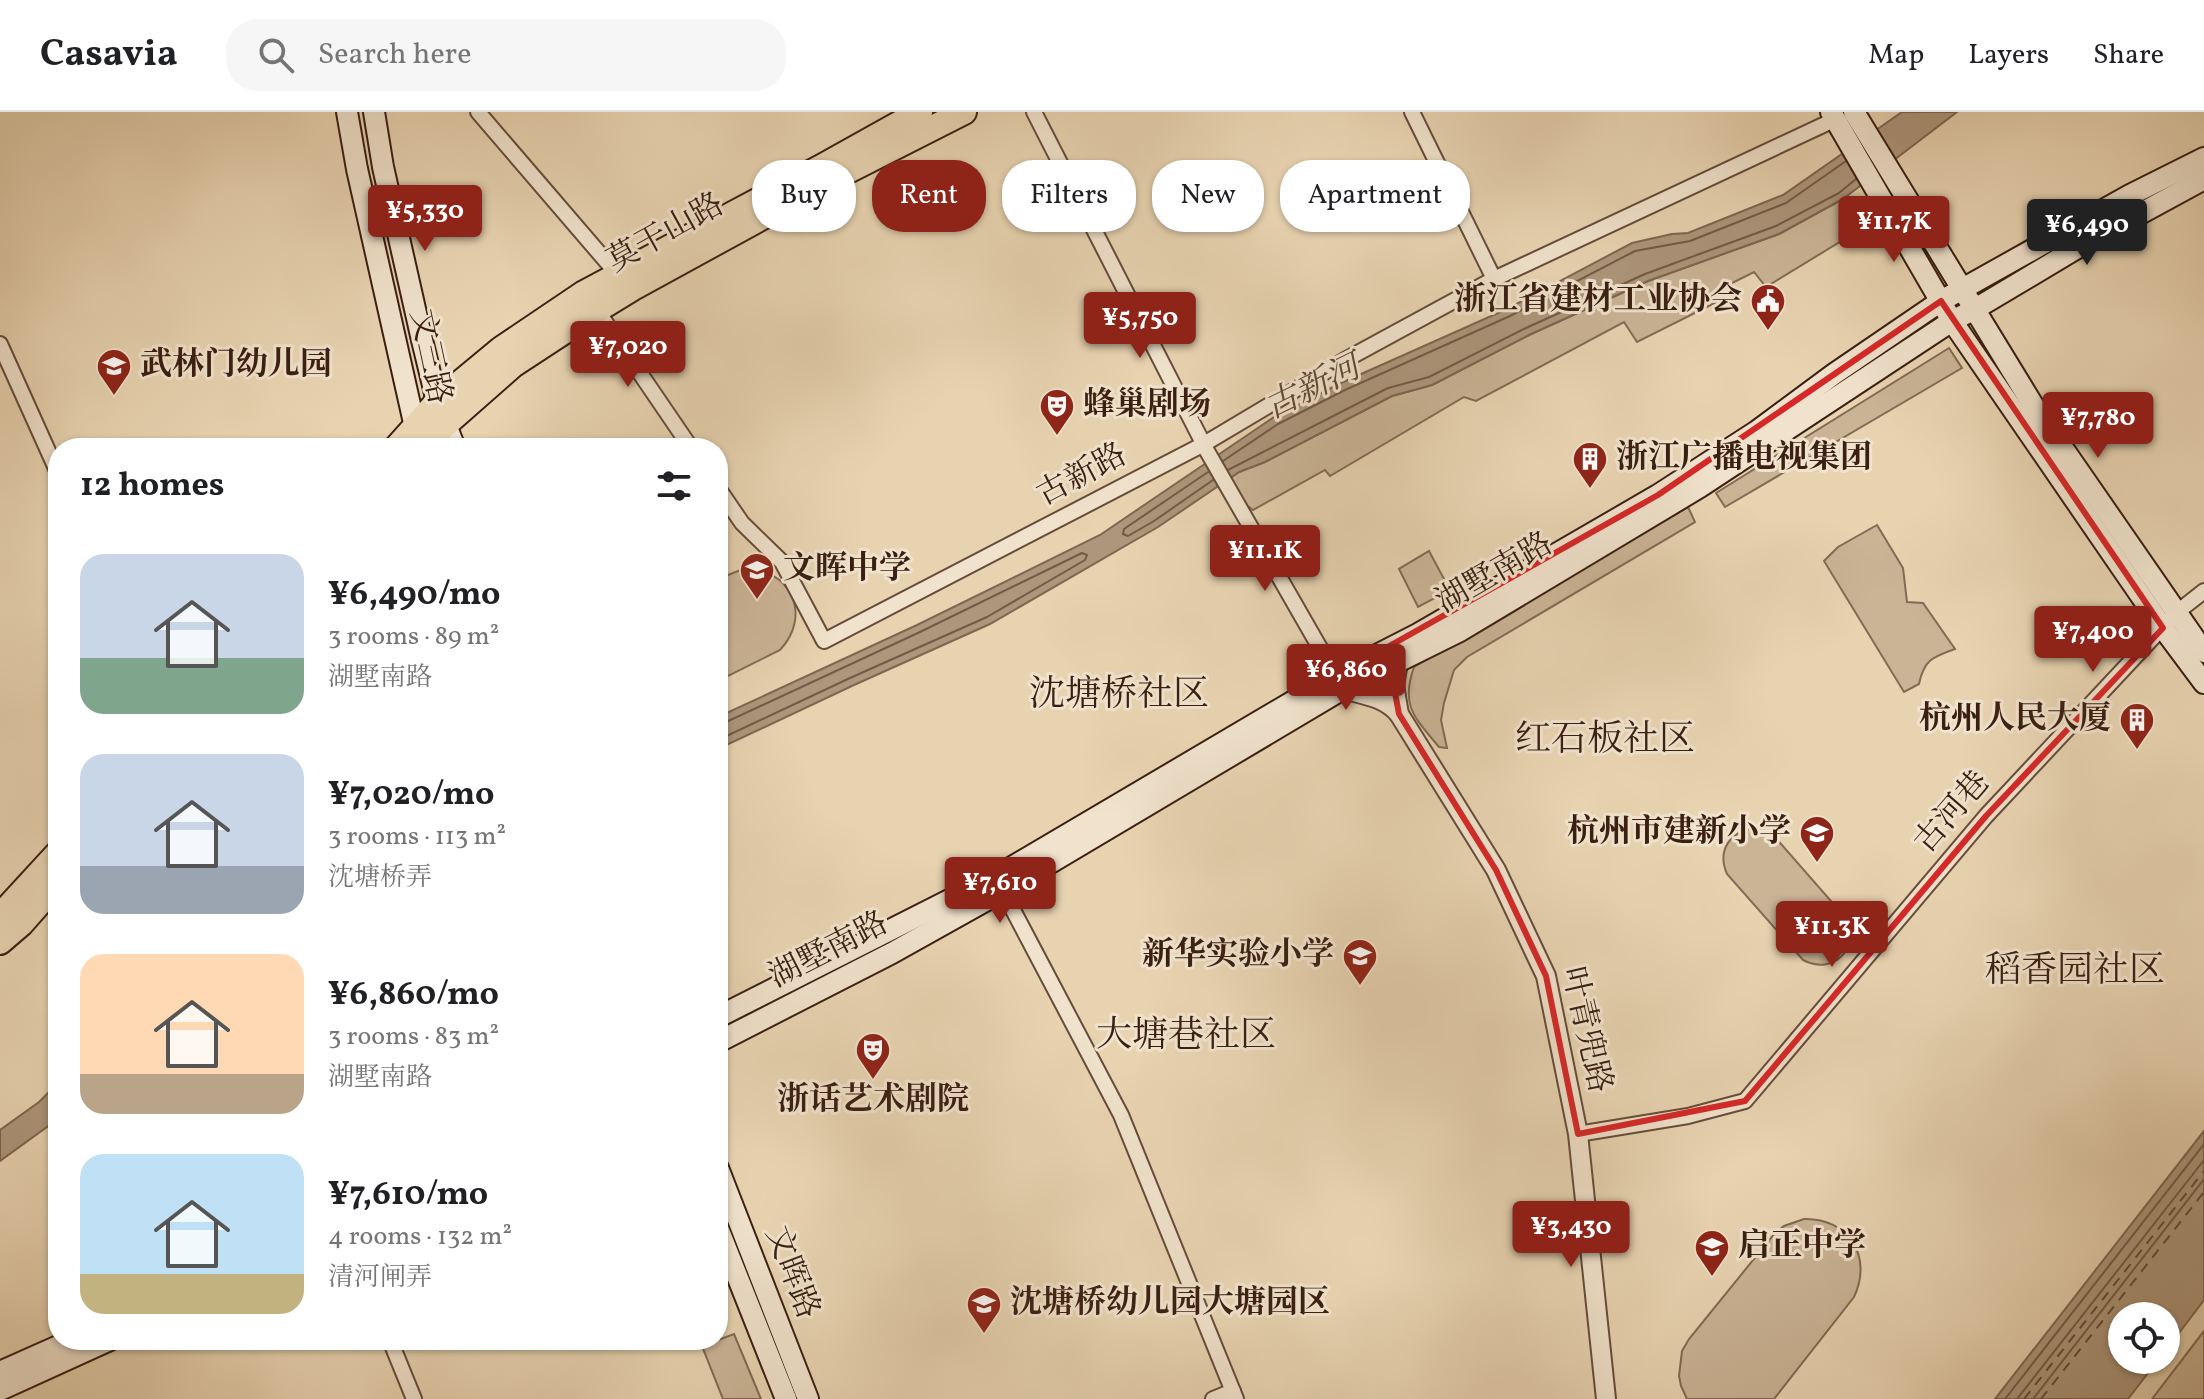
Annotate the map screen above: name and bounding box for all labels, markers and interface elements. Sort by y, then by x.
search box [226,19,786,91]
text: Casavia [40,29,178,82]
icon: search [254,33,298,77]
text: Search here [318,34,471,76]
text: Map [1868,36,1924,75]
text: Layers [1968,36,2049,75]
text: Share [2093,36,2164,75]
chip: Buy [752,160,856,232]
chip: Rent [872,160,986,232]
chip: Filters [1002,160,1136,232]
chip: New [1152,160,1264,232]
chip: Apartment [1280,160,1470,232]
street label: 莫干山路 [599,184,733,284]
pin: ¥5,330 [360,185,490,253]
text: ¥5,330 [386,193,464,229]
pin: ¥11.7K [1829,196,1959,264]
pin: ¥6,490 [2022,199,2152,267]
text: ¥11.7K [1856,204,1932,240]
text: ¥6,490 [2045,207,2129,243]
place label: 浙江省建材工业协会 [1454,279,1742,323]
public building icon: 浙江省建材工业协会 [1749,282,1787,332]
pin: ¥5,750 [1075,292,1205,360]
text: ¥5,750 [1102,300,1178,336]
street label: 文三路 [397,305,461,409]
pin: ¥7,020 [563,321,693,389]
text: ¥7,020 [588,329,668,365]
water label: 古新河 [1257,343,1375,432]
place label: 武林门幼儿园 [140,344,332,388]
school or university icon: 武林门幼儿园 [95,347,133,397]
place label: 蜂巢剧场 [1083,384,1211,428]
theatre icon: 蜂巢剧场 [1038,387,1076,437]
pin: ¥7,780 [2033,392,2163,460]
text: ¥7,780 [2060,400,2136,436]
street label: 古新路 [1029,434,1135,518]
place label: 浙江广播电视集团 [1616,437,1872,481]
building icon: 浙江广播电视集团 [1571,440,1609,490]
text: 12 homes [80,463,224,510]
icon: filters [652,464,696,508]
street label: 湖墅南路 [1429,523,1561,625]
pin: ¥11.1K [1200,525,1330,593]
text: ¥11.1K [1228,533,1302,569]
place label: 文晖中学 [783,548,911,592]
school or university icon: 文晖中学 [738,551,776,601]
text: ¥6,490/mo [328,572,501,619]
icon: home [144,586,240,682]
pin: ¥7,400 [2028,606,2158,674]
text: ¥7,400 [2052,614,2134,650]
text: 3 rooms · 89 m² [328,619,499,655]
pin: ¥6,860 [1281,644,1411,712]
text: ¥6,860 [1305,652,1387,688]
text: 湖墅南路 [328,660,432,696]
district label: 沈塘桥社区 [1029,671,1209,721]
place label: 杭州人民大厦 [1919,698,2111,742]
building icon: 杭州人民大厦 [2118,701,2156,751]
district label: 红石板社区 [1515,716,1695,766]
street label: 古河巷 [1905,762,2001,864]
text: ¥7,020/mo [328,772,494,819]
icon: home [144,786,240,882]
place label: 杭州市建新小学 [1567,811,1791,855]
school or university icon: 杭州市建新小学 [1798,814,1836,864]
text: 3 rooms · 113 m² [328,819,506,855]
pin: ¥7,610 [935,857,1065,925]
text: 沈塘桥弄 [328,860,432,896]
text: ¥7,610 [963,865,1037,901]
pin: ¥11.3K [1767,901,1897,969]
street label: 湖墅南路 [762,902,896,1000]
text: ¥11.3K [1794,909,1870,945]
place label: 新华实验小学 [1142,934,1334,978]
school or university icon: 新华实验小学 [1341,937,1379,987]
district label: 稻香园社区 [1985,947,2165,997]
street label: 叶青兜路 [1549,963,1621,1097]
text: ¥6,860/mo [328,972,499,1019]
icon: home [144,986,240,1082]
district label: 大塘巷社区 [1096,1012,1276,1062]
text: 3 rooms · 83 m² [328,1019,499,1055]
theatre icon: 浙话艺术剧院 [854,1031,892,1081]
text: 湖墅南路 [328,1060,432,1096]
place label: 浙话艺术剧院 [777,1079,969,1123]
text: ¥7,610/mo [328,1172,488,1219]
icon: home [144,1186,240,1282]
pin: ¥3,430 [1506,1201,1636,1269]
text: ¥3,430 [1531,1209,1611,1245]
text: 4 rooms · 132 m² [328,1219,512,1255]
street label: 文晖路 [753,1220,829,1326]
place label: 启正中学 [1738,1225,1866,1269]
school or university icon: 启正中学 [1693,1228,1731,1278]
text: 清河闸弄 [328,1260,432,1296]
place label: 沈塘桥幼儿园大塘园区 [1010,1282,1330,1326]
school or university icon: 沈塘桥幼儿园大塘园区 [965,1285,1003,1335]
map controls [2108,1302,2180,1374]
button: locate [2108,1302,2180,1374]

